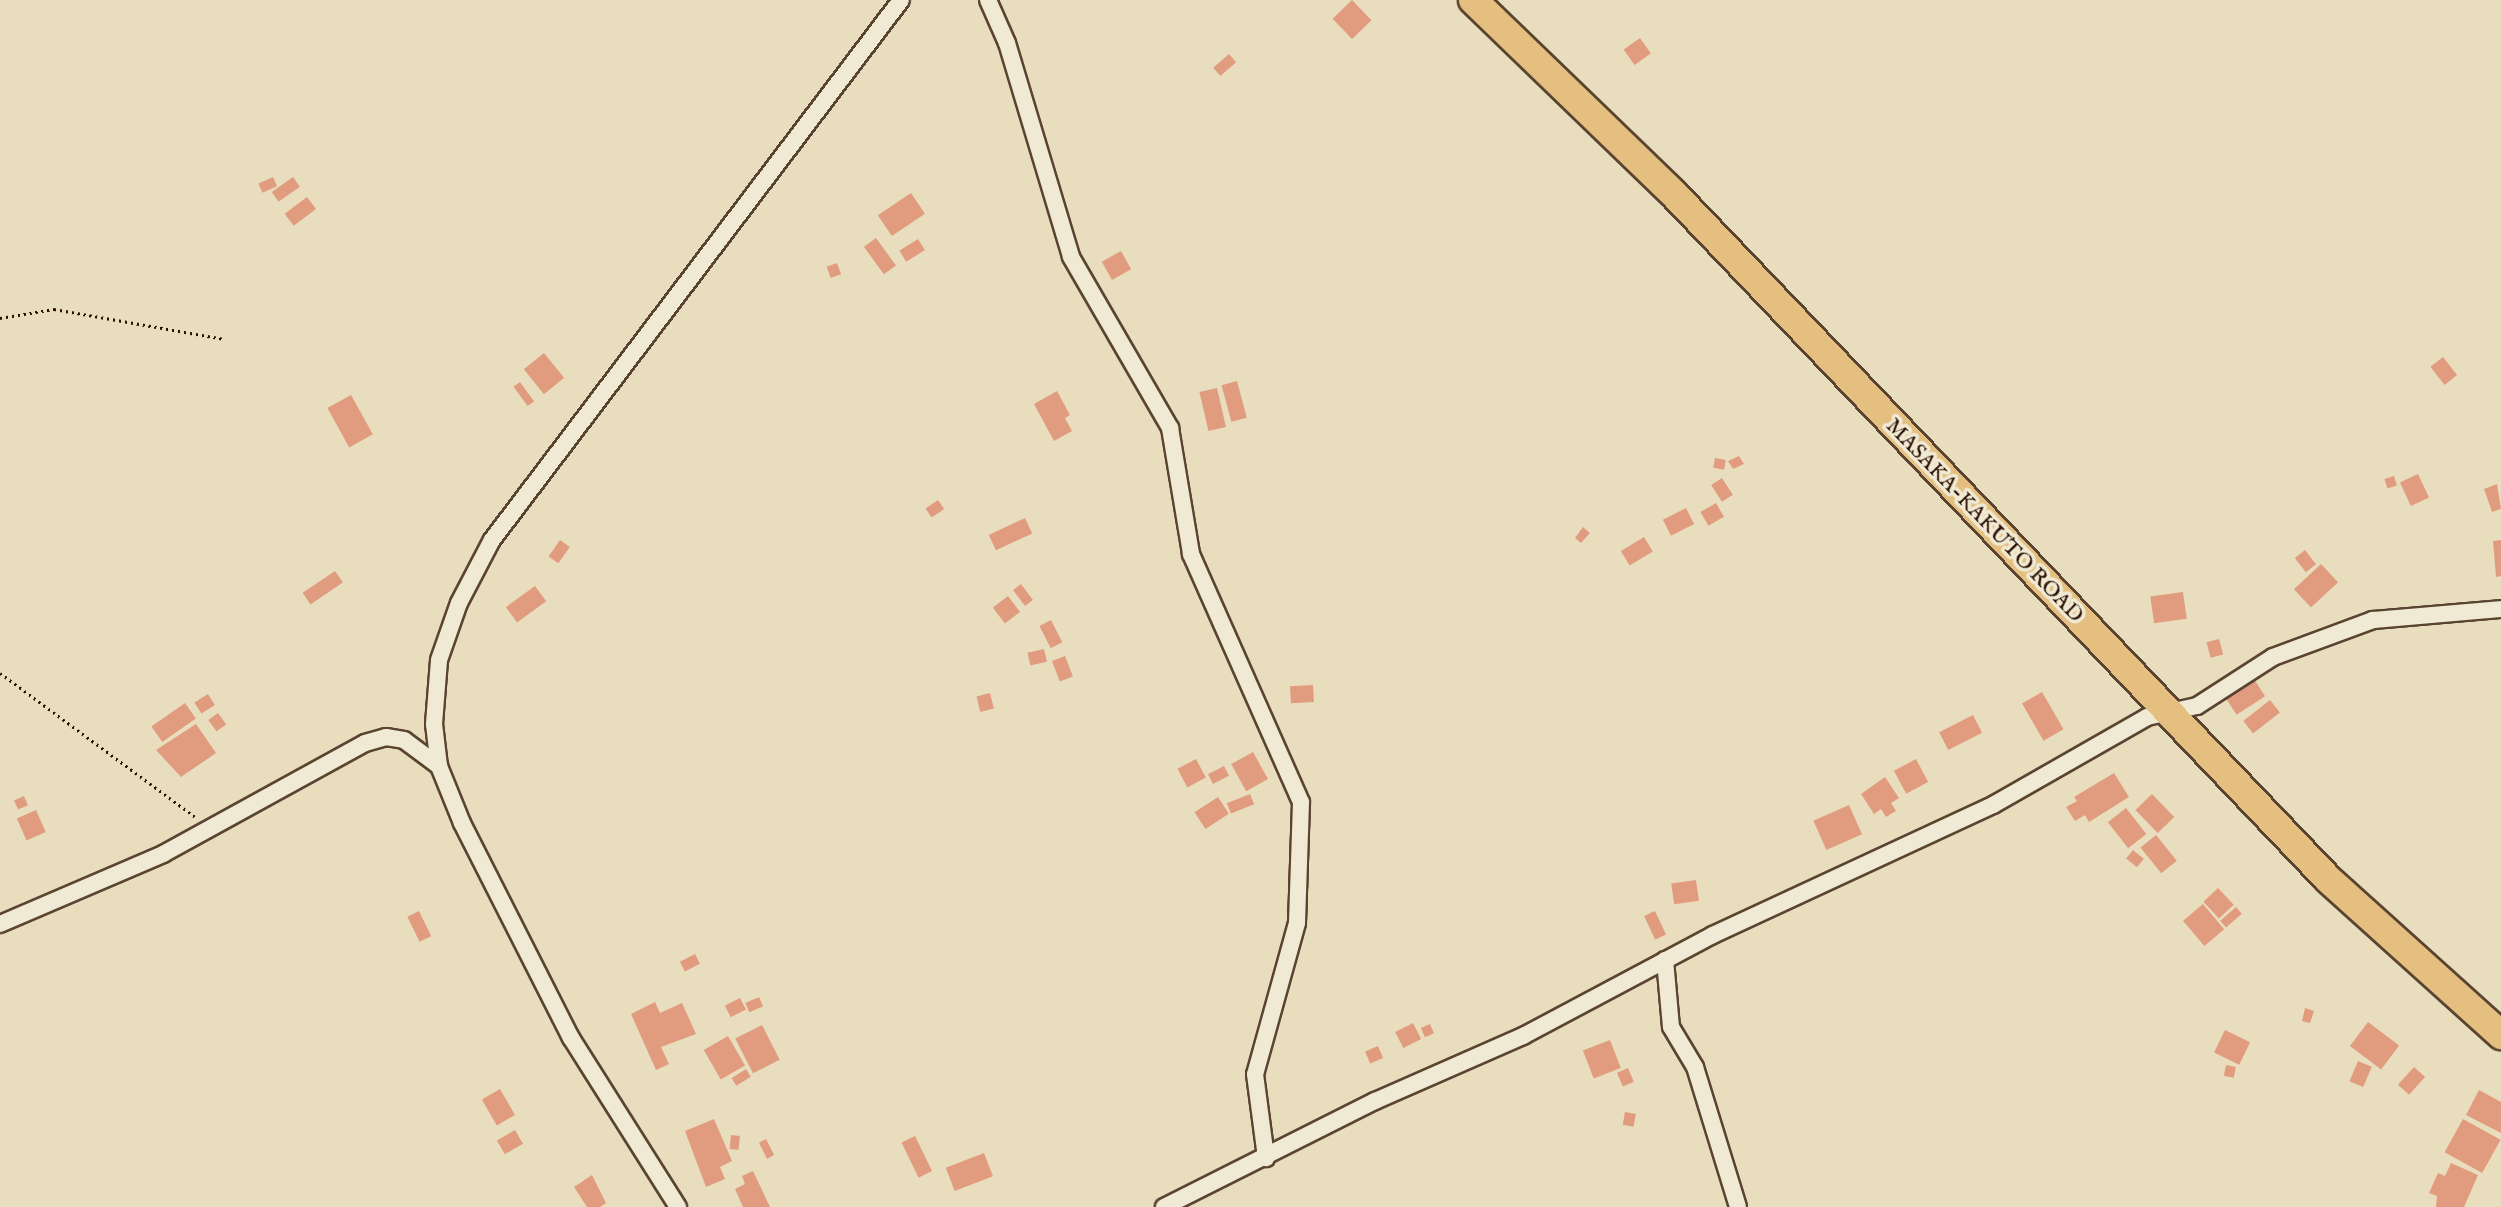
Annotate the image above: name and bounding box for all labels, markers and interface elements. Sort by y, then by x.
street label: MASAKA-KAKUTO ROAD [1879,413,2089,629]

